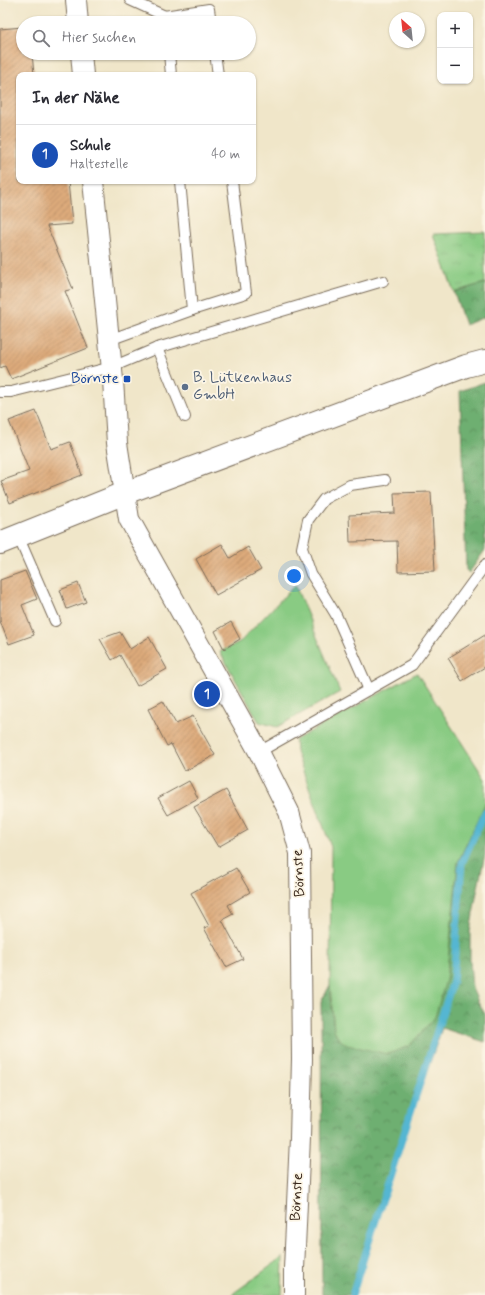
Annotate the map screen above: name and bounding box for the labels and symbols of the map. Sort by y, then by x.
north arrow [389,12,425,48]
place label: B. Lütkenhaus GmbH [193,368,292,405]
place label: Börnste [71,369,119,389]
marker: Börnste [122,374,132,384]
marker: B. Lütkenhaus GmbH [180,382,190,392]
your location [284,566,304,586]
pin: 1 [194,679,220,709]
street label: Börnste [288,849,310,897]
street label: Börnste [286,1173,308,1221]

